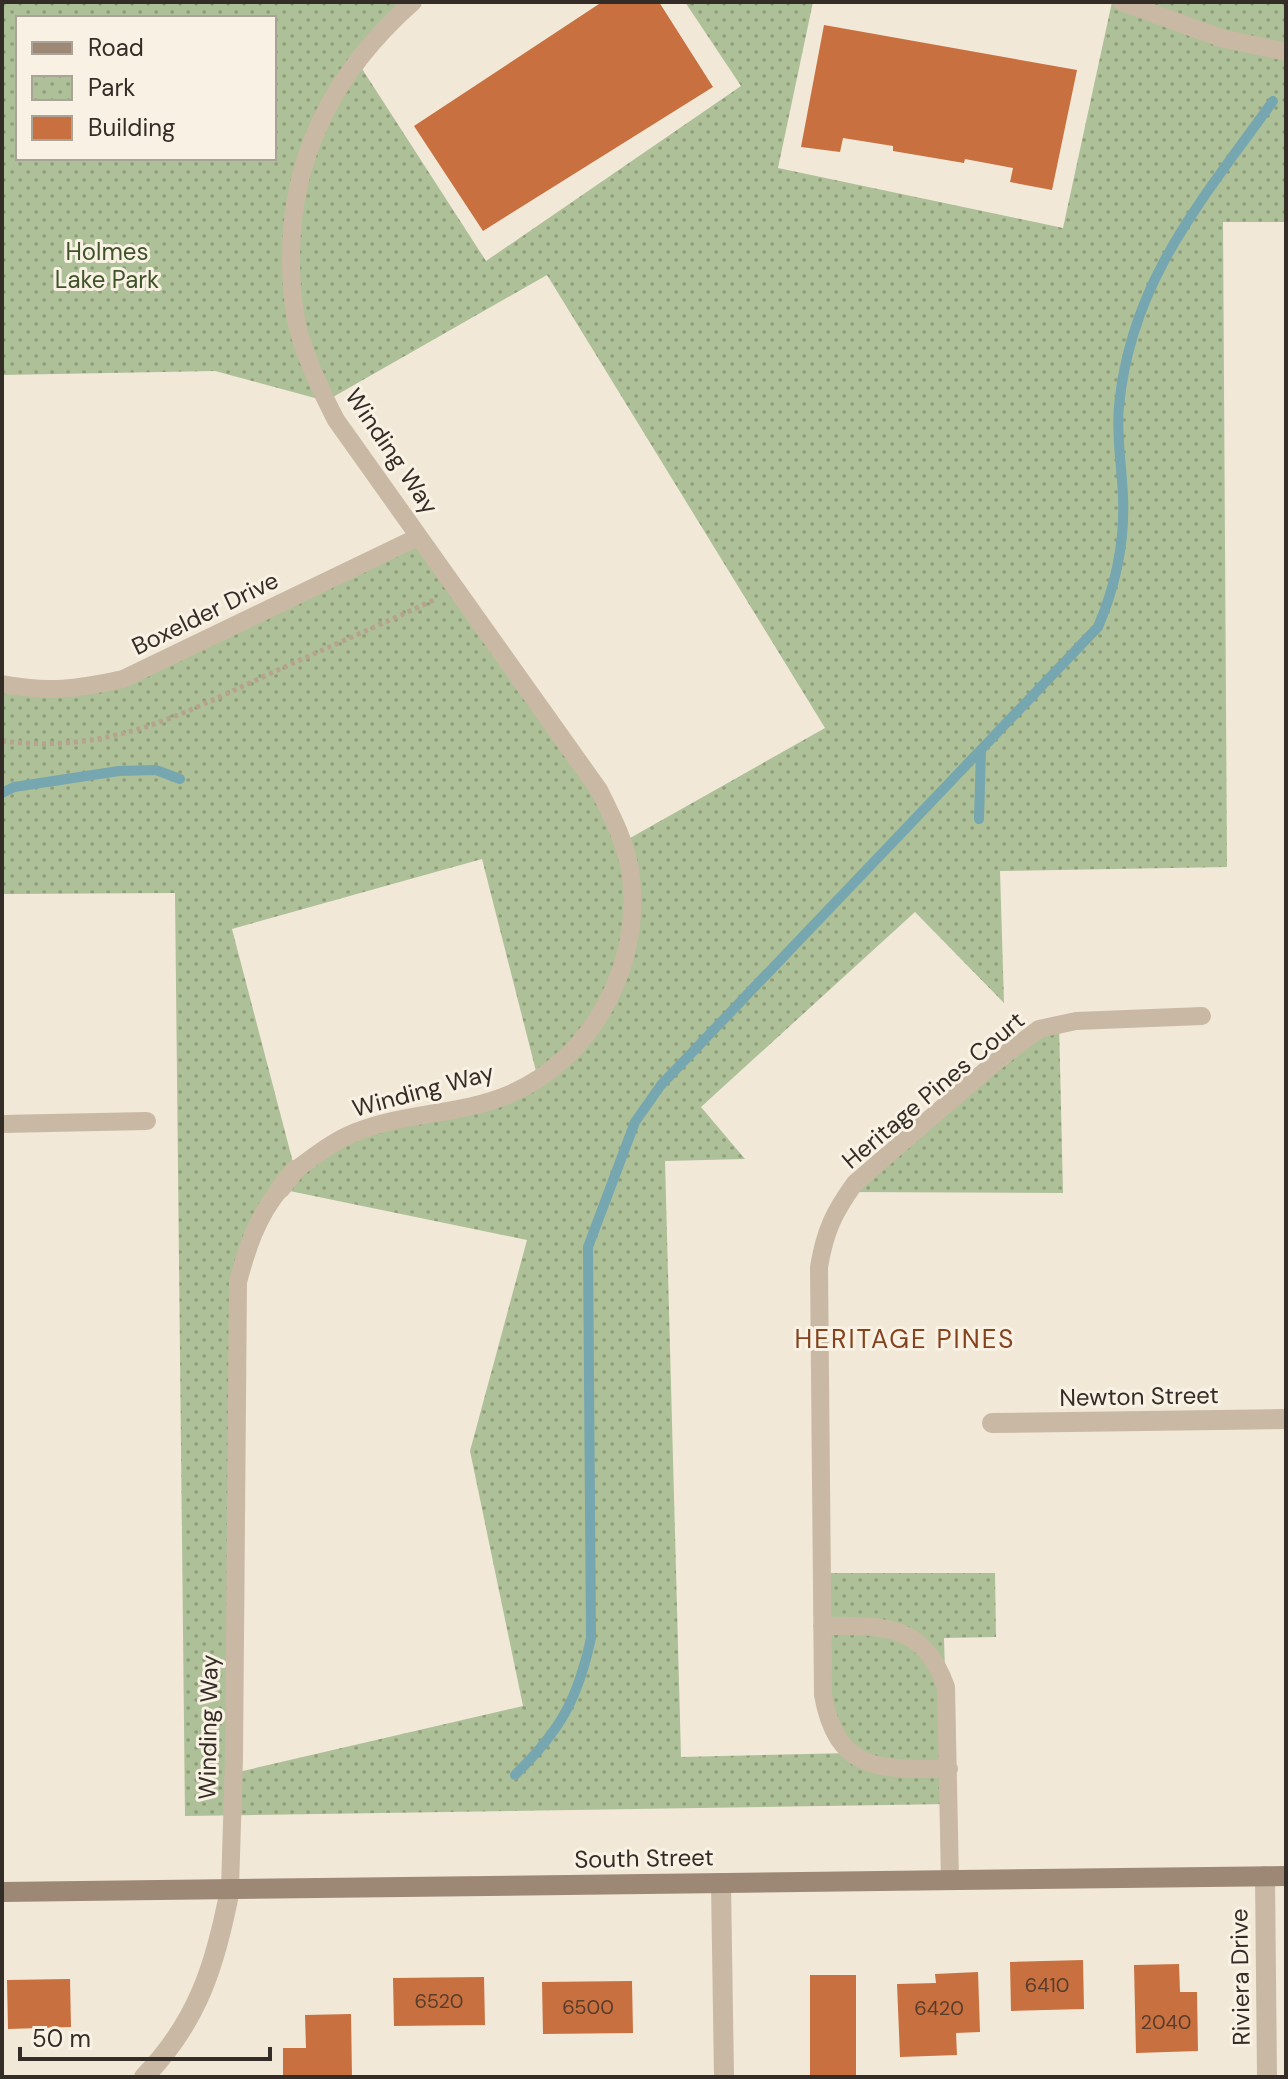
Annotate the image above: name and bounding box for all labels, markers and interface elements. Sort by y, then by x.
legend [16,16,276,160]
text: Road [88,32,144,63]
text: Park [88,72,135,103]
text: Building [88,112,175,143]
park label: Holmes Lake Park [55,236,159,295]
street label: Winding Way [339,382,445,520]
street label: Boxelder Drive [127,564,283,662]
street label: Heritage Pines Court [835,1005,1031,1175]
street label: Winding Way [349,1056,497,1124]
district label: HERITAGE PINES [795,1322,1015,1356]
street label: Newton Street [1059,1379,1219,1413]
street label: Winding Way [191,1654,225,1800]
street label: South Street [574,1841,714,1875]
street label: Riviera Drive [1223,1908,1257,2046]
house number: 6410 [1025,1972,1069,1998]
house number: 6520 [414,1988,464,2014]
house number: 6500 [562,1994,614,2020]
house number: 6420 [914,1995,964,2021]
house number: 2040 [1141,2009,1191,2035]
scale bar [20,2011,270,2061]
text: 50 m [32,2023,91,2054]

